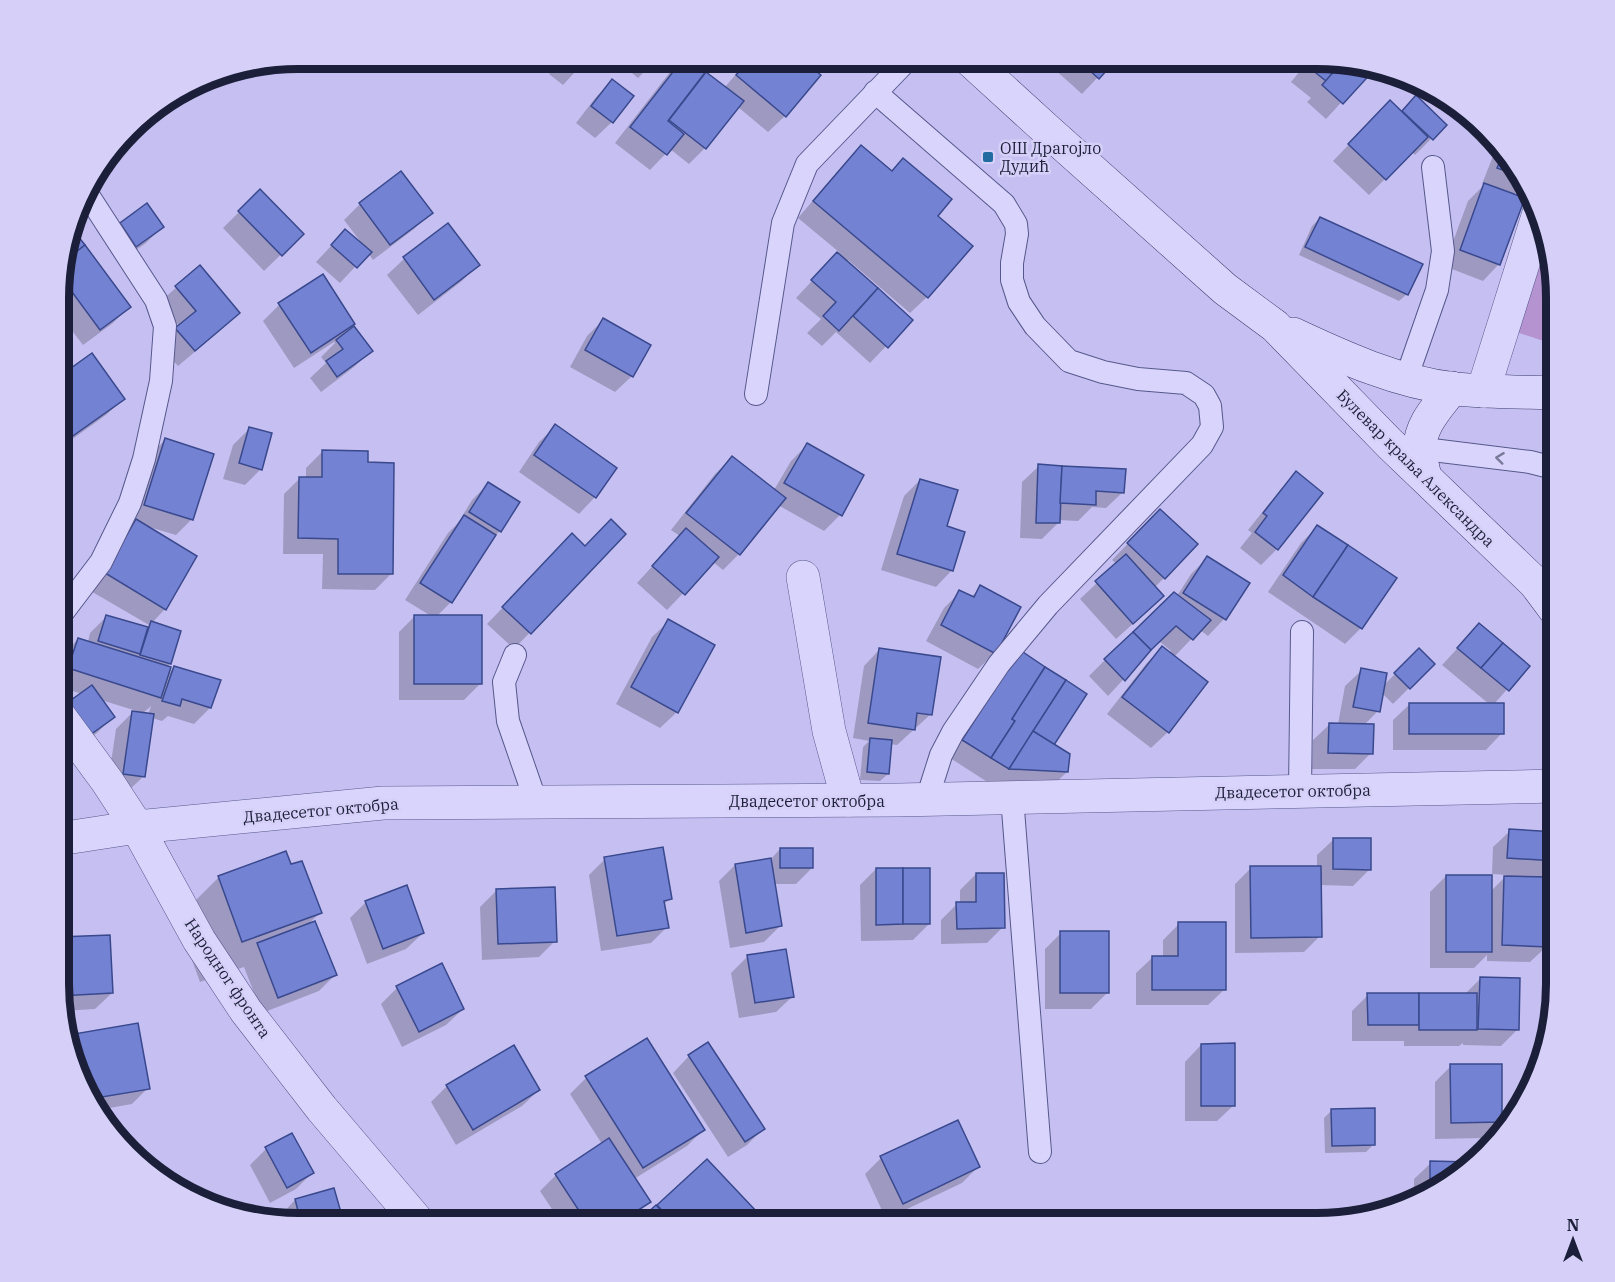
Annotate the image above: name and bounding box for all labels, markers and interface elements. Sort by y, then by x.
place label: ОШ Драгојло Дудић [1000,138,1101,176]
marker: ОШ Драгојло Дудић [981,150,995,164]
street label: Булевар краља Александра [1333,385,1499,551]
one-way arrow [1496,453,1505,465]
street label: Двадесетог октобра [1215,780,1371,802]
street label: Двадесетог октобра [729,791,885,811]
street label: Двадесетог октобра [242,793,400,827]
street label: Народног фронта [181,914,276,1042]
north arrow [1543,1210,1603,1270]
text: N [1567,1215,1579,1235]

